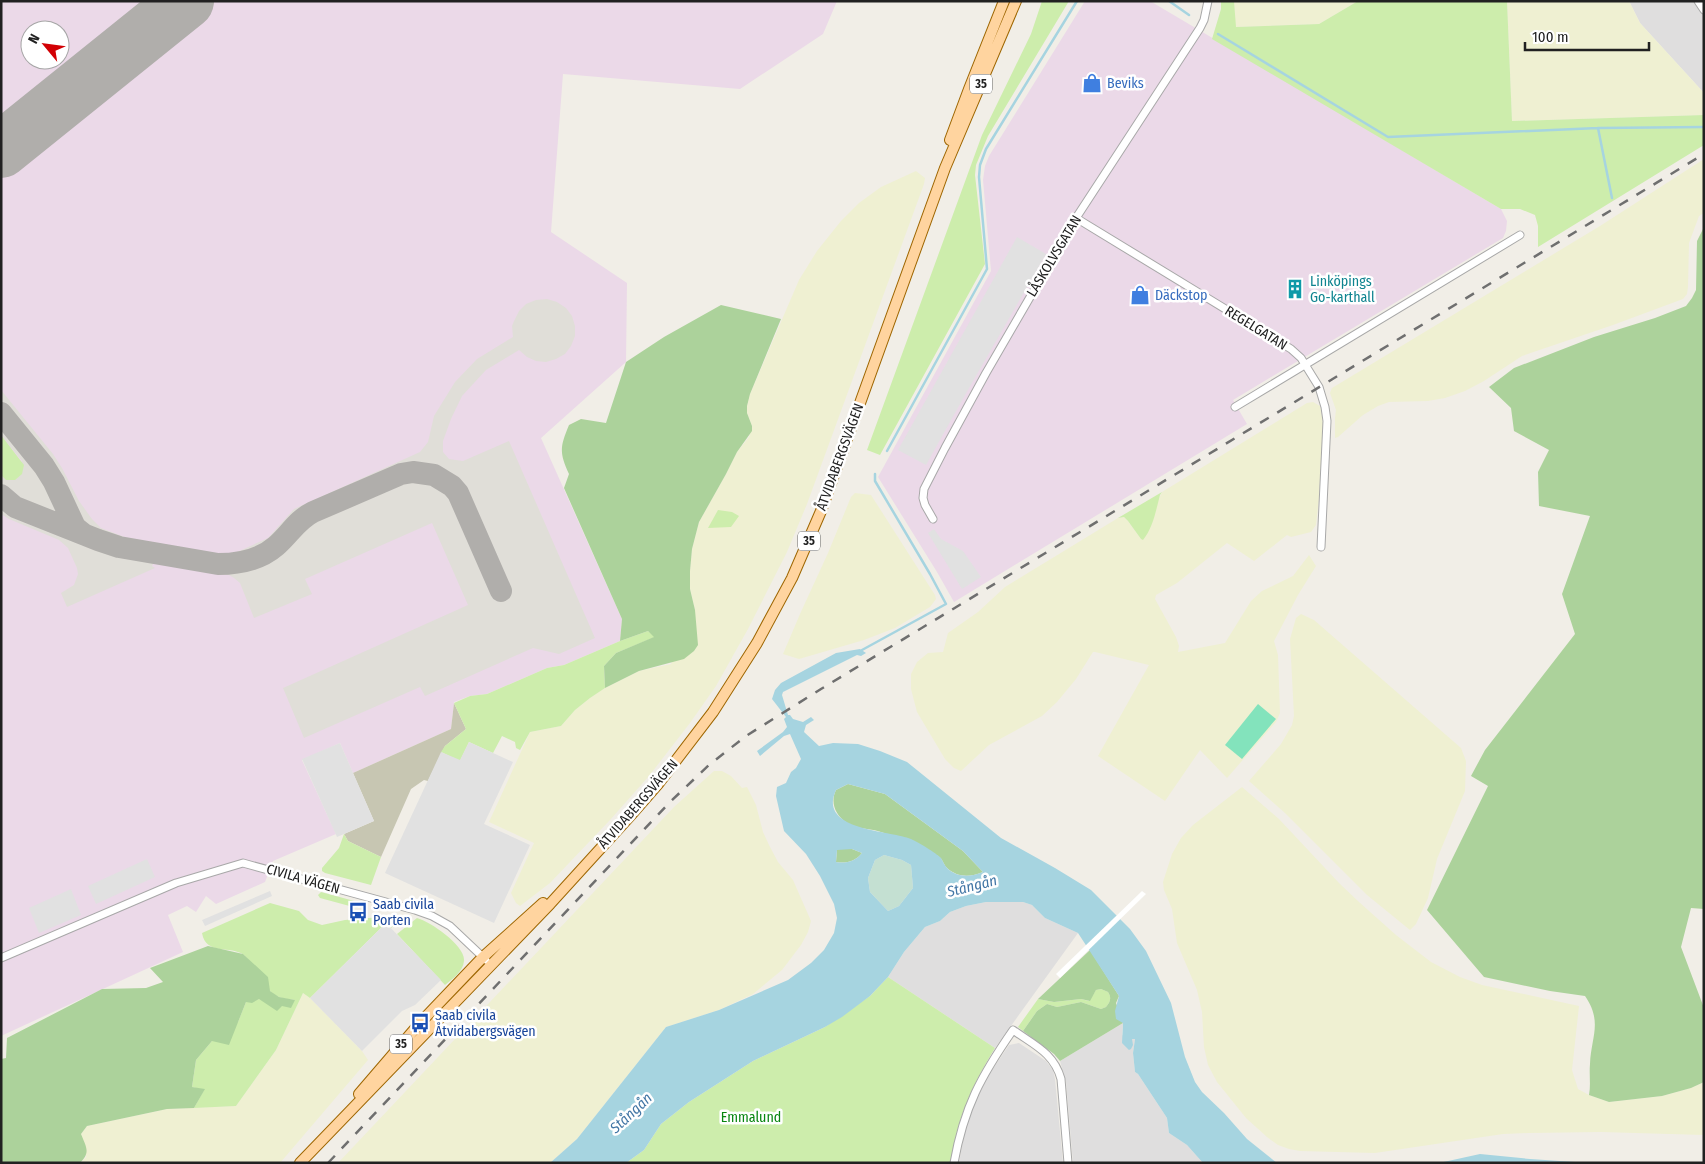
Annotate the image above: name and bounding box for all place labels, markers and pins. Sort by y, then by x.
shop icon: Beviks [1081,72,1103,94]
place label: Beviks [1107,75,1144,92]
place label: Linköpings Go-karthall [1310,273,1375,306]
building icon: Linköpings Go-karthall [1284,278,1306,300]
shop icon: Däckstop [1129,284,1151,306]
place label: Däckstop [1155,287,1207,304]
place label: Saab civila Porten [373,896,434,929]
bus stop icon: Saab civila Porten [347,901,369,923]
place label: Saab civila Åtvidabergsvägen [435,1007,536,1040]
bus stop icon: Saab civila Åtvidabergsvägen [409,1012,431,1034]

